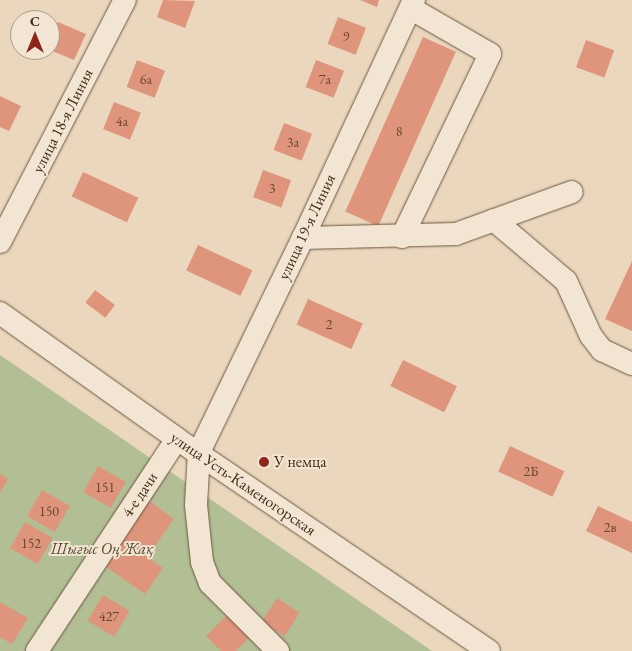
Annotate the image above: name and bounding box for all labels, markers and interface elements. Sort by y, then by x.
north arrow [10,10,60,60]
text: С [30,12,40,30]
house number: 9 [343,28,349,44]
street label: улица 18-я Линия [28,66,98,176]
house number: 6а [140,71,152,87]
house number: 7а [319,71,331,87]
house number: 4а [116,113,128,129]
house number: 8 [396,123,402,139]
house number: 3а [287,134,299,150]
street label: улица 19-я Линия [274,171,340,283]
house number: 3 [269,180,275,196]
house number: 2 [326,316,332,332]
street label: улица Усть-Каменогорская [166,428,320,540]
place label: У немца [274,452,327,472]
marker: У немца [258,456,270,468]
house number: 2Б [524,463,538,479]
street label: 4-е дачи [118,469,162,521]
house number: 151 [95,479,115,495]
house number: 150 [39,503,59,519]
house number: 2в [604,519,616,535]
house number: 152 [21,535,41,551]
park label: Шығыс Оң Жақ [51,539,153,559]
house number: 427 [99,608,119,624]

